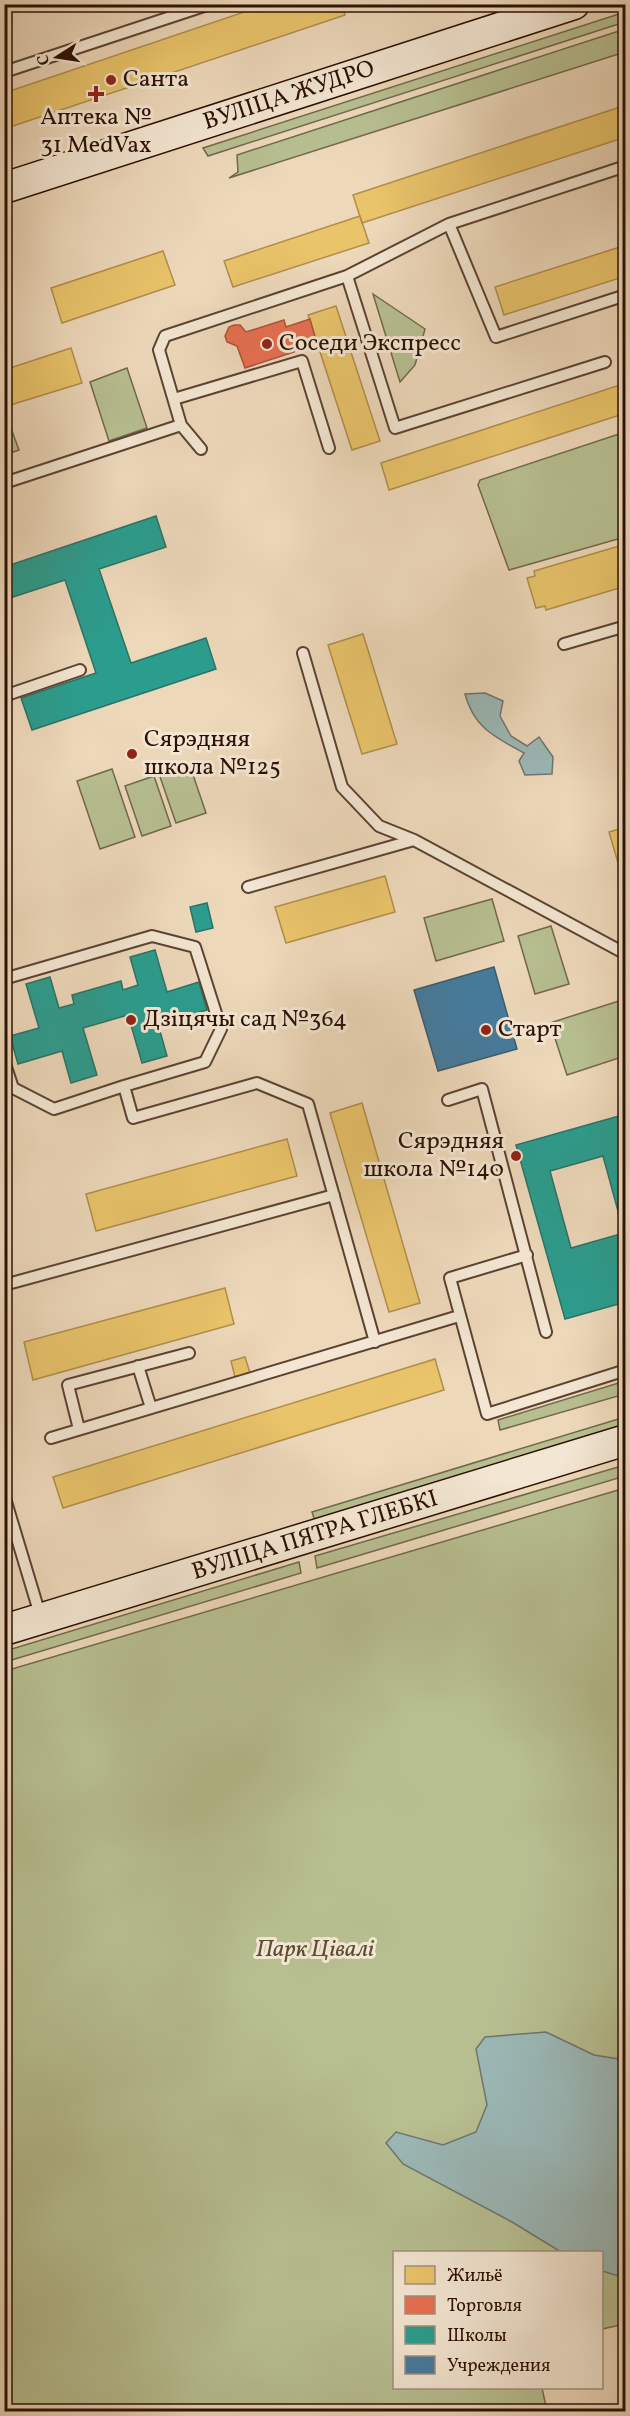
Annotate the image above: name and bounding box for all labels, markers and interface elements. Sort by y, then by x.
north arrow [27,27,87,87]
text: С [32,52,56,67]
street label: ВУЛІЦА ЖУДРО [199,52,379,140]
place label: Санта [123,63,189,97]
marker: Санта [104,73,118,87]
marker: Аптека № 31 MedVax [89,87,103,101]
place label: Аптека № 31 MedVax [40,101,152,163]
place label: Соседи Экспресс [279,327,461,361]
marker: Соседи Экспресс [260,337,274,351]
place label: Сярэдняя школа №125 [144,723,281,785]
marker: Сярэдняя школа №125 [125,747,139,761]
place label: Дзіцячы сад №364 [143,1003,347,1037]
marker: Дзіцячы сад №364 [124,1013,138,1027]
place label: Старт [498,1013,562,1047]
marker: Старт [479,1023,493,1037]
place label: Сярэдняя школа №140 [363,1125,504,1187]
marker: Сярэдняя школа №140 [509,1149,523,1163]
street label: ВУЛІЦА ПЯТРА ГЛЕБКІ [188,1482,442,1590]
park label: Парк Цівалі [256,1933,375,1967]
legend [393,2251,603,2389]
text: Жильё [447,2264,503,2289]
text: Торговля [447,2294,522,2319]
text: Школы [447,2324,507,2349]
text: Учреждения [447,2354,550,2379]

